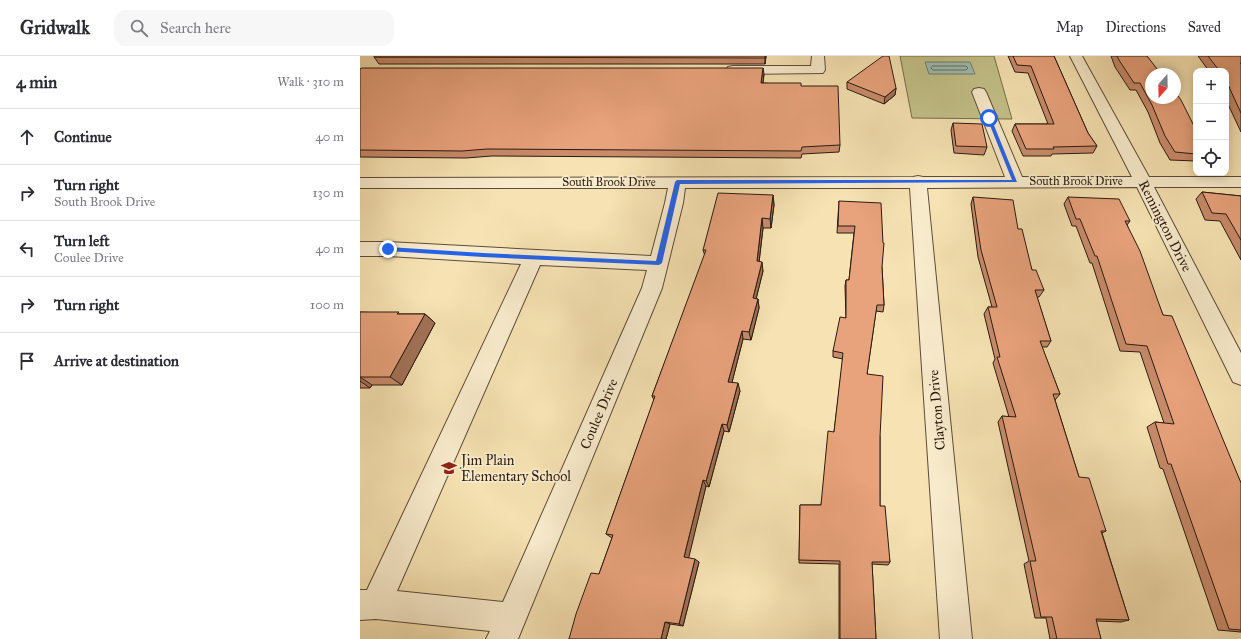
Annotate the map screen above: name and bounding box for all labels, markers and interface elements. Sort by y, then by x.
search box [114,10,394,46]
text: Gridwalk [20,16,90,39]
icon: search [128,17,150,39]
text: Search here [160,19,231,37]
text: Map [1056,19,1083,36]
text: Directions [1105,19,1166,36]
text: Saved [1188,19,1221,36]
north arrow [1145,68,1181,104]
map controls [1193,68,1229,176]
button: + [1193,68,1229,104]
text: 4 min [16,72,57,93]
text: Walk · 310 m [277,74,344,90]
button: − [1193,104,1229,140]
route start [980,109,998,127]
icon: ahead [16,126,38,148]
text: Continue [54,128,112,146]
text: 40 m [315,129,344,145]
button: locate [1193,140,1229,176]
street label: South Brook Drive [1029,174,1123,188]
street label: South Brook Drive [562,175,656,189]
text: Turn right [54,176,119,194]
street label: Remington Drive [1135,177,1195,275]
icon: right [16,182,38,204]
text: 130 m [312,185,344,201]
text: South Brook Drive [54,194,155,210]
text: Turn left [54,232,110,250]
icon: left [16,238,38,260]
route end [379,240,397,258]
text: 40 m [315,241,344,257]
text: Coulee Drive [54,250,124,266]
icon: right [16,294,38,316]
text: Turn right [54,296,119,314]
text: 100 m [310,297,344,313]
icon: arrive [16,350,38,372]
text: Arrive at destination [54,352,179,370]
street label: Clayton Drive [925,369,949,451]
street label: Coulee Drive [577,376,622,452]
place label: Jim Plain Elementary School [459,452,571,485]
school or university icon: Jim Plain Elementary School [440,459,458,477]

